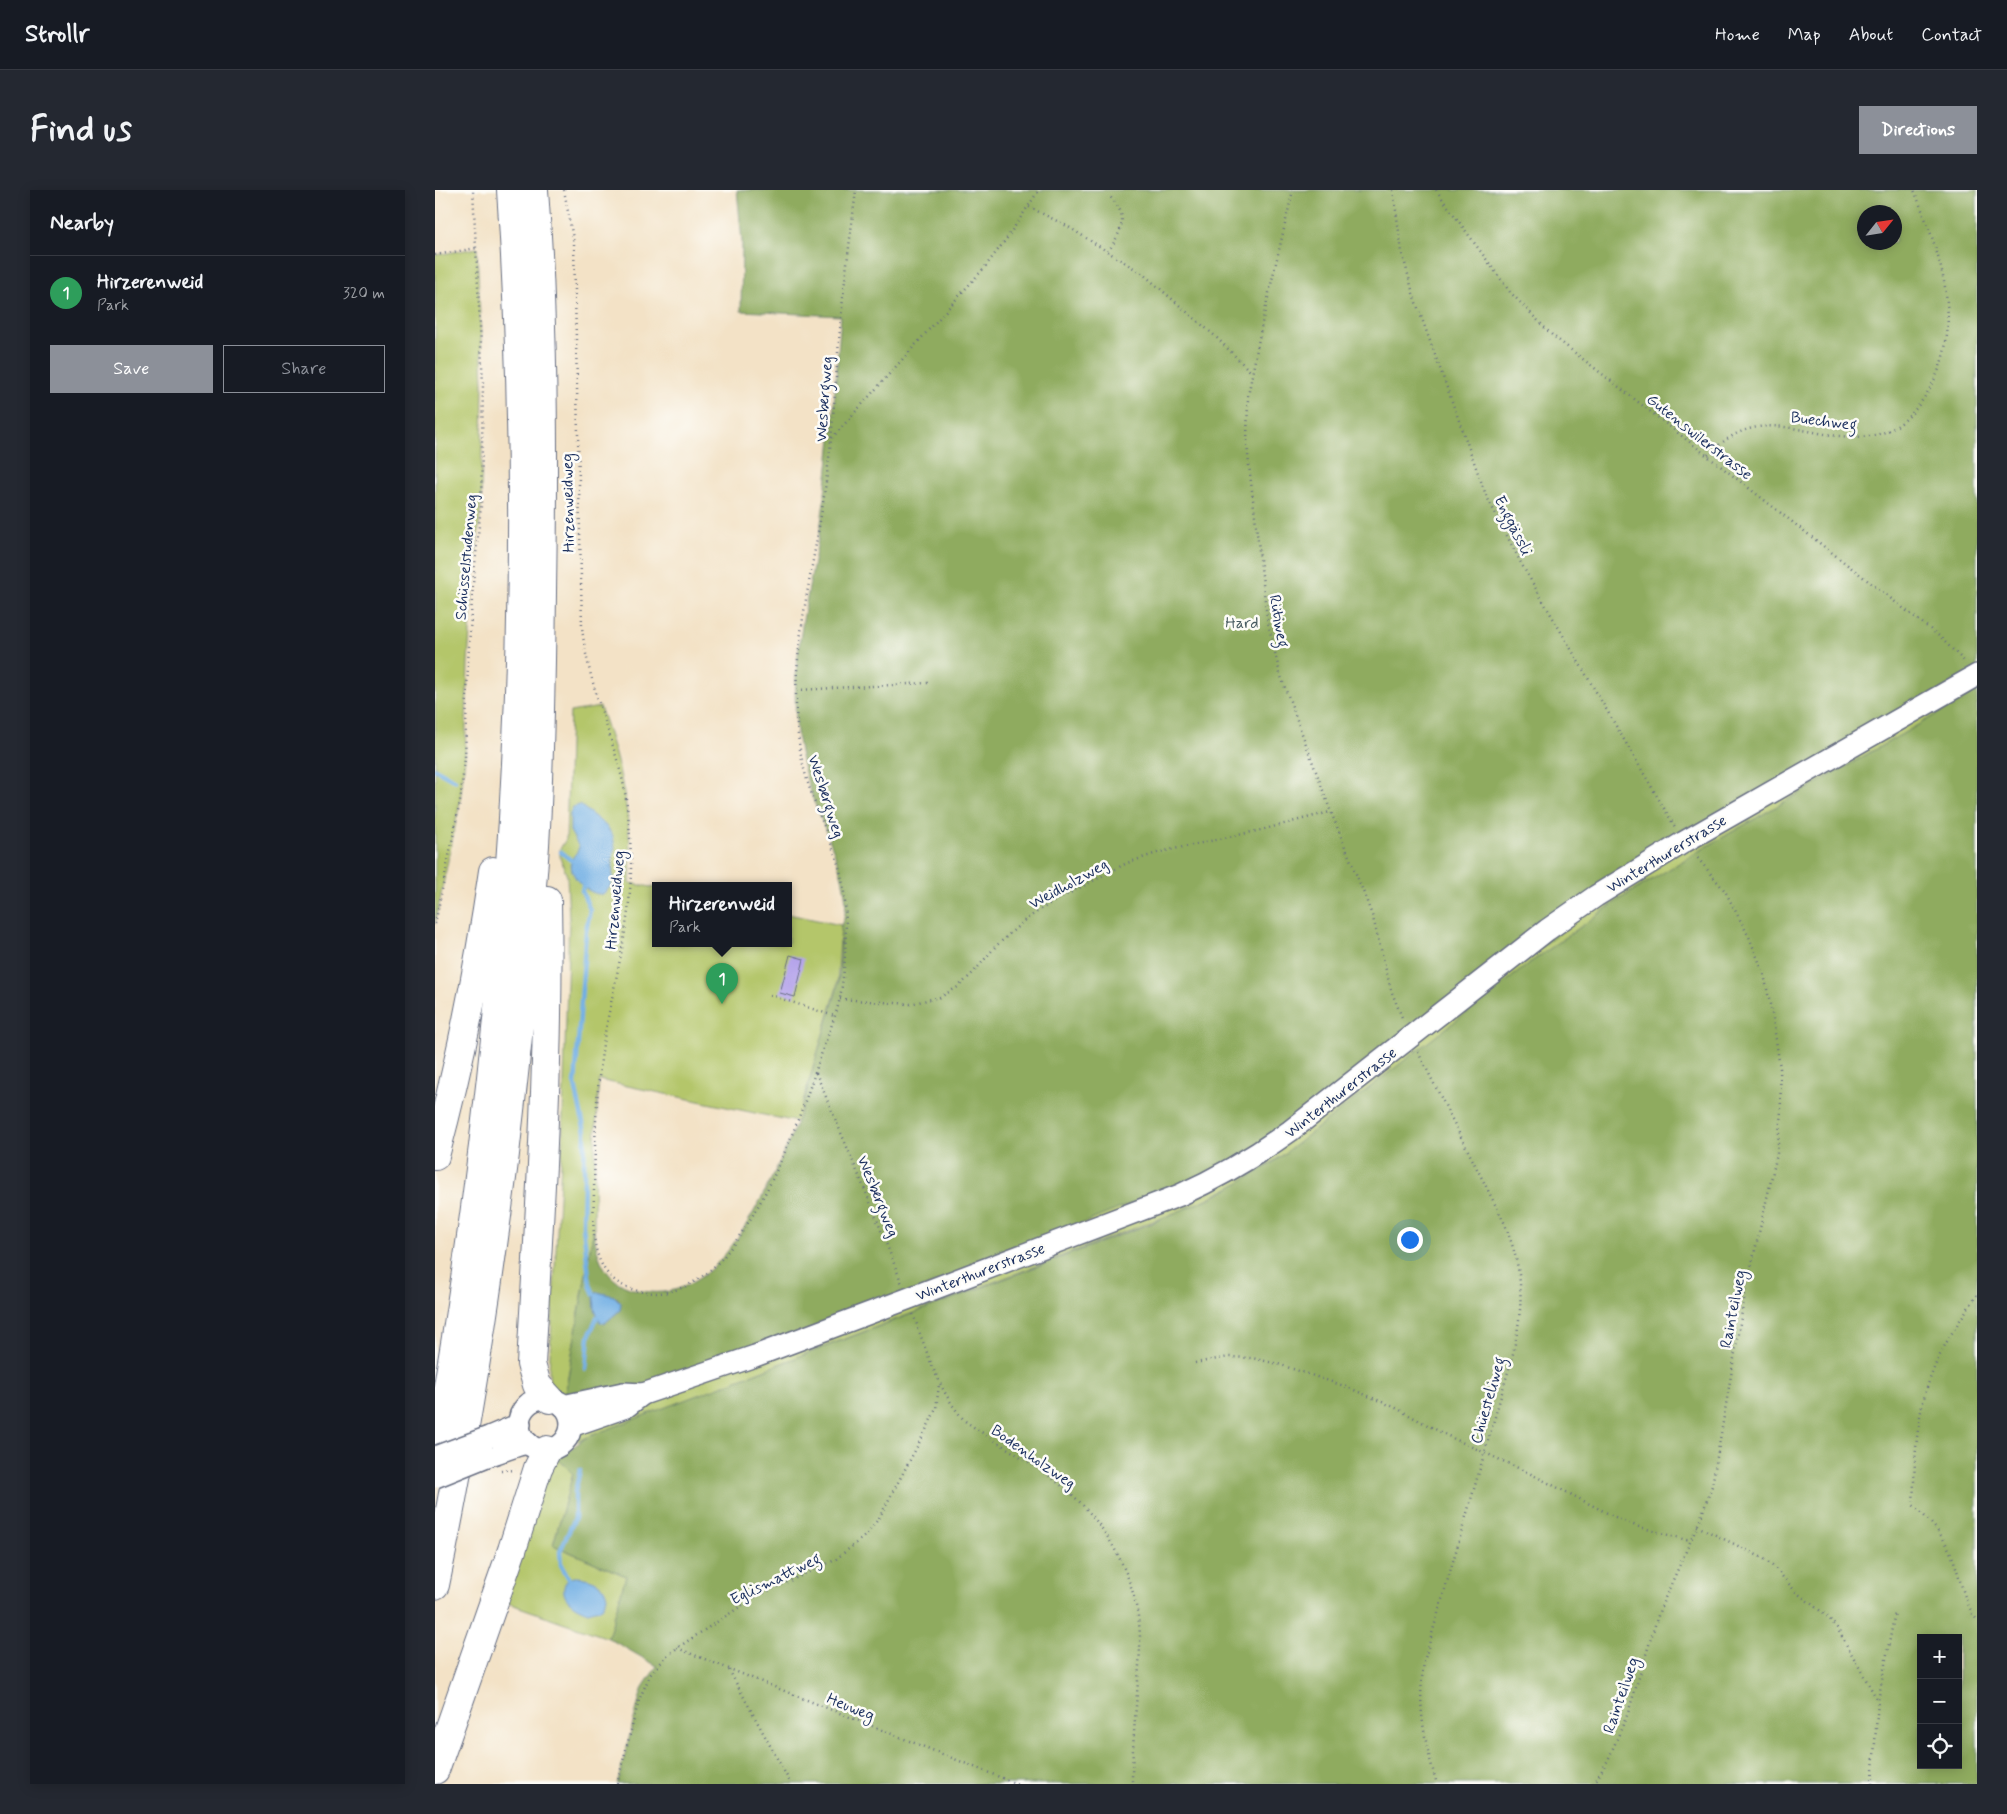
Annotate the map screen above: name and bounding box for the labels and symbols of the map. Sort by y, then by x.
north arrow [1857,205,1902,250]
street label: Wesbergweg [811,355,839,443]
street label: Gutenswilerstrasse [1642,389,1756,485]
street label: Buechweg [1789,407,1858,437]
street label: Hirzenweidweg [557,453,581,553]
street label: Enggässli [1488,492,1537,560]
street label: Schüsselstudenweg [451,493,482,621]
street label: Rütiweg [1263,593,1293,649]
park label: Hard [1225,613,1259,634]
street label: Wesbergweg [801,752,849,841]
street label: Winterthurerstrasse [1603,810,1731,899]
street label: Hirzenweidweg [601,850,631,951]
street label: Weidholzweg [1026,854,1112,915]
pin: 1 [706,963,738,1004]
street label: Winterthurerstrasse [1281,1043,1401,1144]
street label: Wesbergweg [851,1153,903,1241]
your location [1397,1227,1423,1253]
street label: Winterthurerstrasse [913,1238,1048,1307]
street label: Rainteilweg [1716,1268,1752,1350]
street label: Chüesteliweg [1466,1354,1512,1447]
street label: Bodenholzweg [987,1420,1080,1494]
street label: Eglismattweg [727,1548,825,1611]
street label: Rainteilweg [1599,1655,1645,1737]
street label: Heuweg [823,1688,877,1727]

